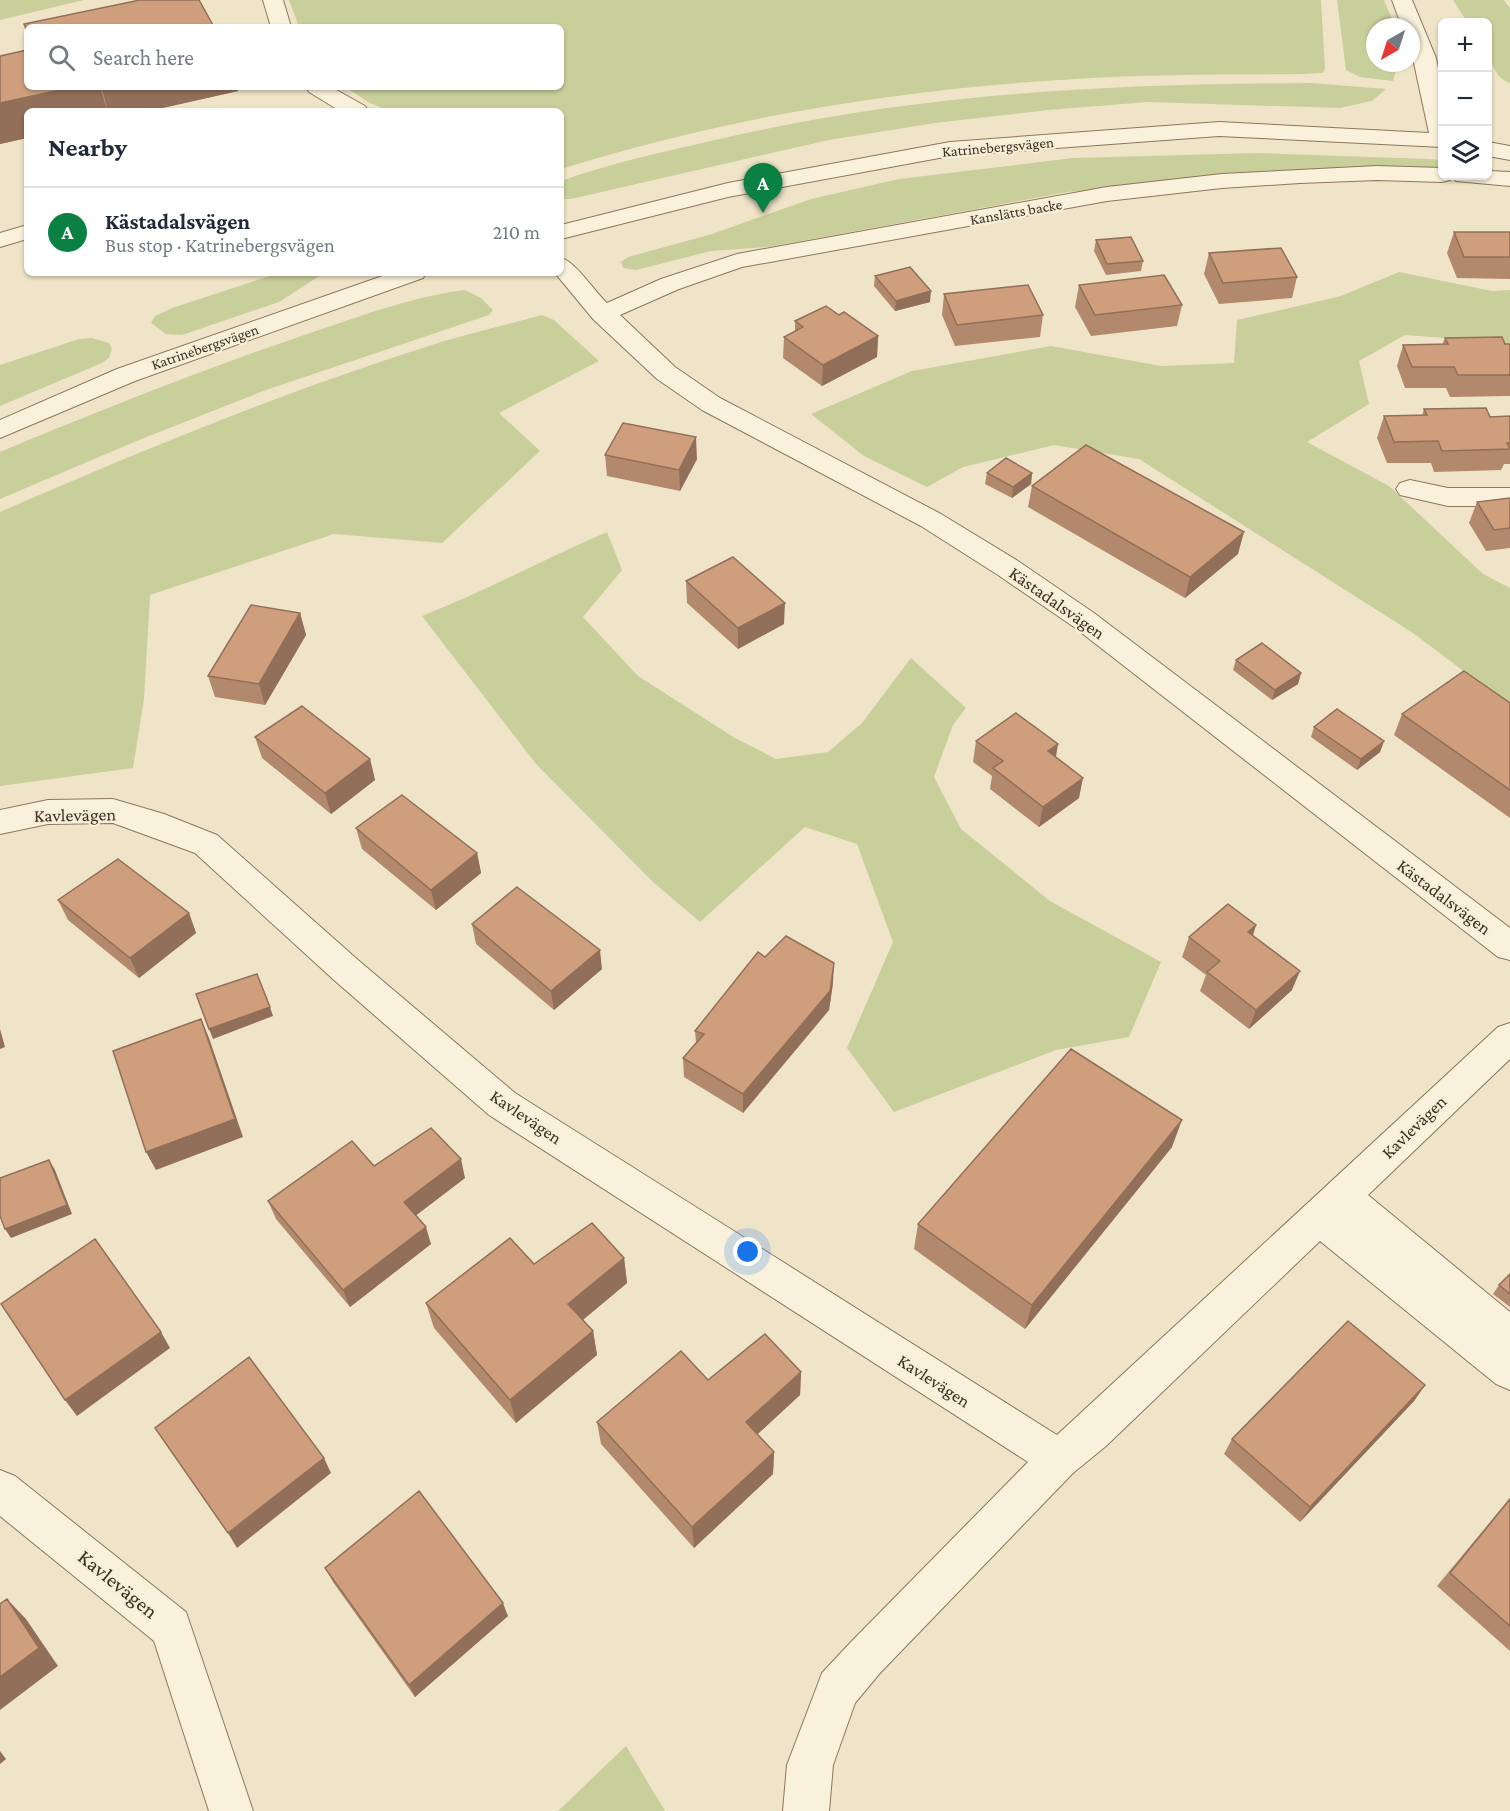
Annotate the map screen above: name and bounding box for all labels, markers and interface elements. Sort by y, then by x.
north arrow [1366,18,1420,72]
map controls [1438,18,1492,180]
button: + [1438,18,1492,72]
search box [24,24,564,90]
icon: search [45,41,78,74]
text: Search here [93,45,194,70]
button: − [1438,72,1492,126]
button: layers [1438,126,1492,180]
text: Nearby [48,133,127,162]
street label: Katrinebergsvägen [941,134,1055,161]
pin: A [744,164,783,213]
street label: Kanslätts backe [969,196,1064,228]
text: Kästadalsvägen [105,209,250,234]
text: A [62,221,73,243]
text: 210 m [493,221,540,243]
text: Bus stop · Katrinebergsvägen [105,234,335,256]
street label: Katrinebergsvägen [149,321,261,374]
street label: Kästadalsvägen [1005,563,1109,643]
street label: Kavlevägen [34,804,116,826]
street label: Kästadalsvägen [1393,855,1495,939]
street label: Kavlevägen [486,1086,566,1148]
street label: Kavlevägen [1378,1091,1451,1163]
your location [733,1237,762,1266]
street label: Kavlevägen [894,1350,974,1412]
street label: Kavlevägen [73,1545,163,1623]

